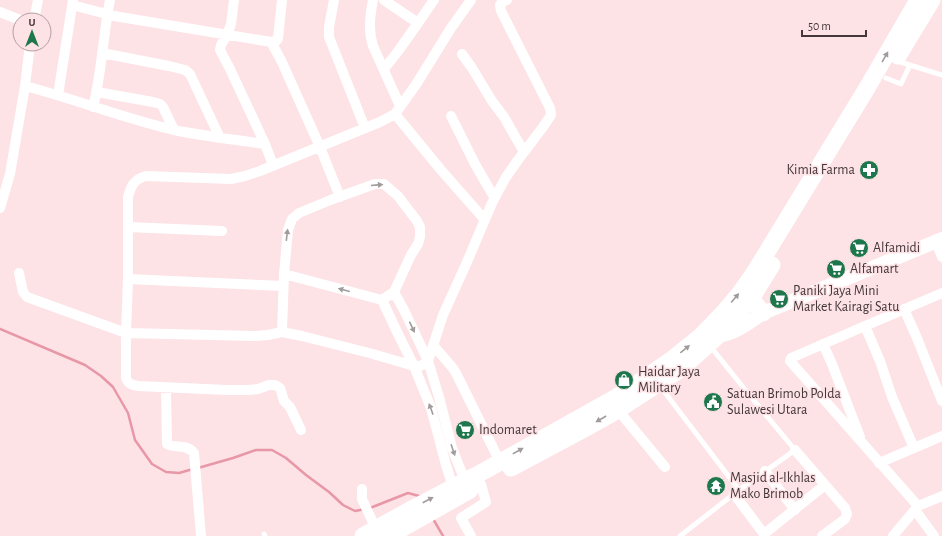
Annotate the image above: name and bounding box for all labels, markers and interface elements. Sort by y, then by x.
north arrow [12,12,52,52]
scale bar [802,12,866,38]
text: U [28,17,36,28]
text: 50 m [808,20,831,32]
one-way arrow [881,51,888,63]
pharmacy icon: Kimia Farma [858,159,880,181]
place label: Kimia Farma [786,163,856,177]
one-way arrow [371,182,383,188]
one-way arrow [284,229,290,241]
supermarket icon: Alfamidi [848,237,870,259]
place label: Alfamidi [873,241,920,255]
supermarket icon: Alfamart [825,258,847,280]
place label: Alfamart [850,262,899,276]
place label: Paniki Jaya Mini Market Kairagi Satu [793,284,899,314]
one-way arrow [338,287,350,293]
supermarket icon: Paniki Jaya Mini Market Kairagi Satu [768,288,790,310]
one-way arrow [731,292,740,303]
one-way arrow [409,321,415,333]
one-way arrow [679,345,690,354]
place label: Haidar Jaya Military [638,365,701,395]
shop icon: Haidar Jaya Military [613,369,635,391]
place label: Satuan Brimob Polda Sulawesi Utara [727,387,841,417]
public building icon: Satuan Brimob Polda Sulawesi Utara [702,391,724,413]
one-way arrow [428,402,434,414]
one-way arrow [595,416,607,423]
supermarket icon: Indomaret [454,419,476,441]
place label: Indomaret [479,423,537,437]
one-way arrow [451,444,457,456]
one-way arrow [512,448,524,455]
place label: Masjid al-Ikhlas Mako Brimob [730,471,816,501]
temple icon: Masjid al-Ikhlas Mako Brimob [705,475,727,497]
one-way arrow [423,496,434,503]

